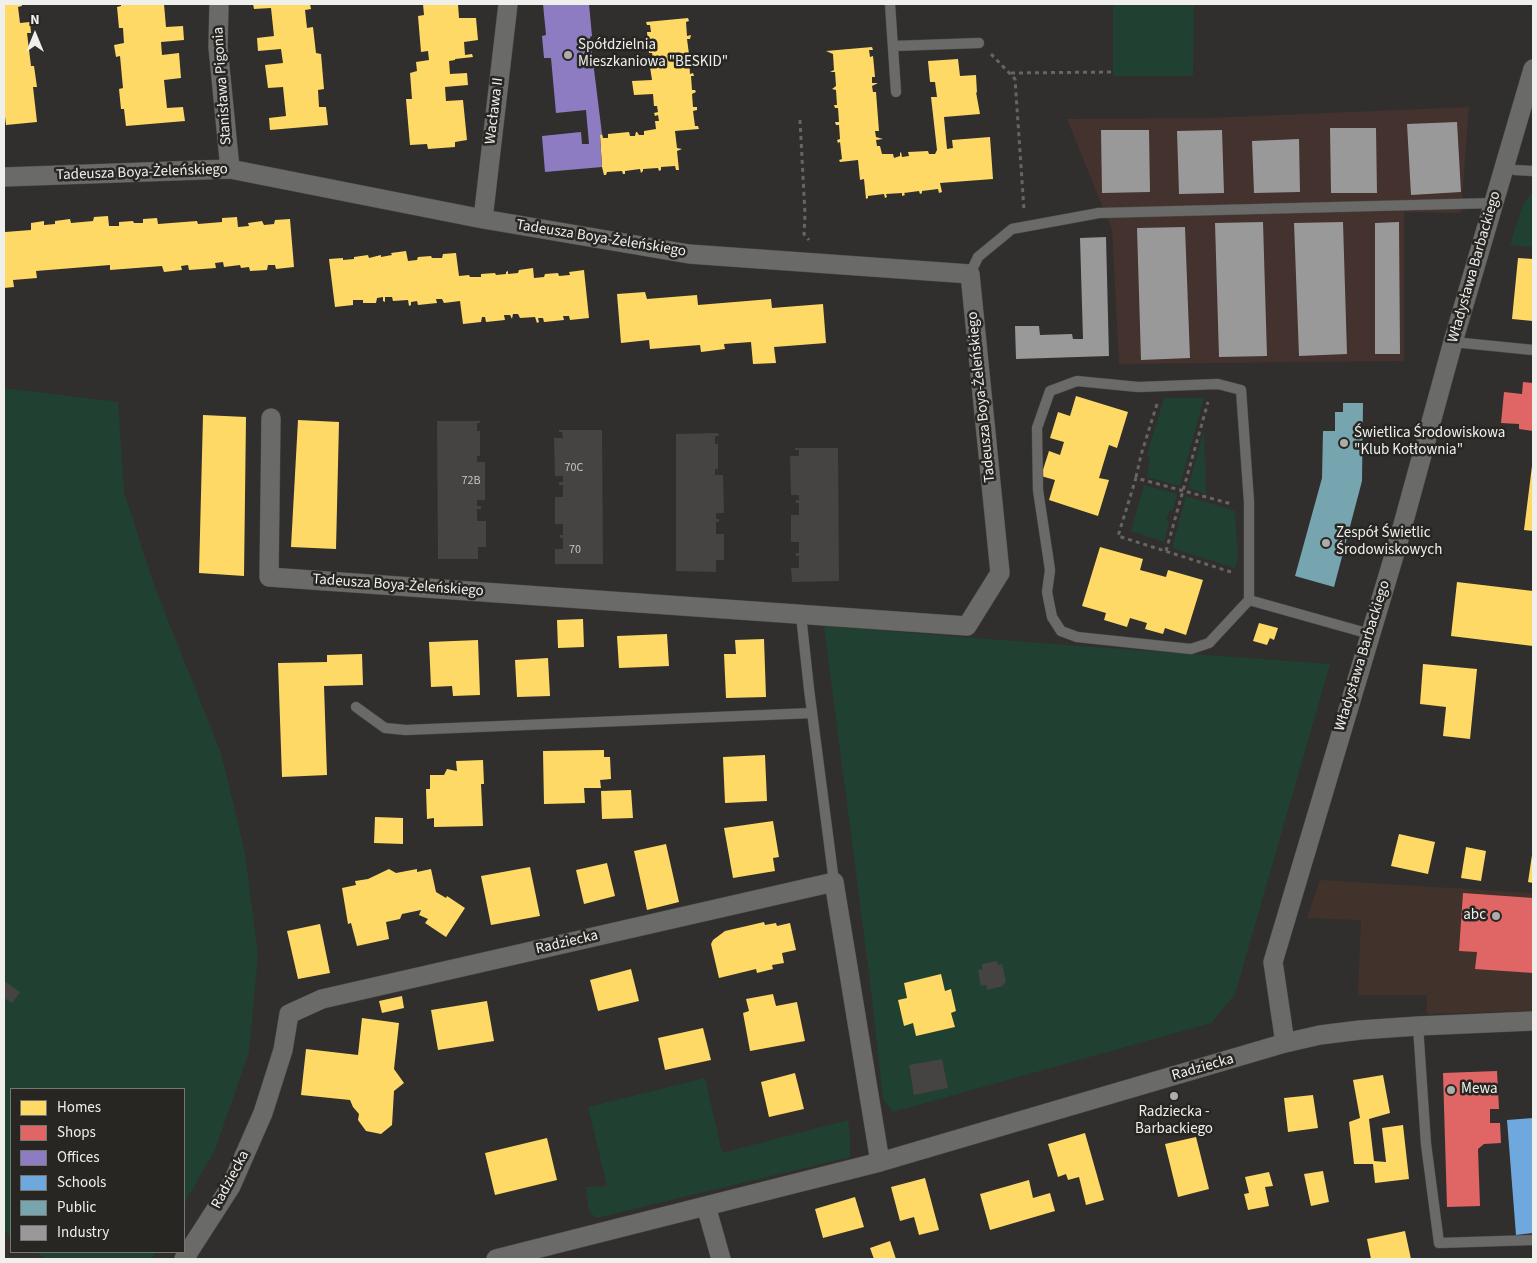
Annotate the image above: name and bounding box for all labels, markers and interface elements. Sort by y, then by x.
north arrow [10,10,60,60]
text: N [30,10,40,30]
street label: Stanisława Pigonia [210,26,236,146]
place label: Spółdzielnia Mieszkaniowa "BESKID" [578,37,728,72]
marker: Spółdzielnia Mieszkaniowa "BESKID" [562,49,574,61]
street label: Wacława II [482,77,508,145]
street label: Tadeusza Boya-Żeleńskiego [56,161,228,185]
street label: Władysława Barbackiego [1445,189,1505,345]
street label: Tadeusza Boya-Żeleńskiego [515,217,687,261]
street label: Tadeusza Boya-Żeleńskiego [964,311,1000,483]
place label: Świetlica Środowiskowa "Klub Kotłownia" [1354,425,1505,460]
marker: Świetlica Środowiskowa "Klub Kotłownia" [1338,437,1350,449]
house number: 70C [565,461,583,475]
house number: 72B [462,474,480,488]
place label: Zespół Świetlic Środowiskowych [1336,525,1442,560]
marker: Zespół Świetlic Środowiskowych [1320,537,1332,549]
house number: 70 [569,543,581,557]
street label: Tadeusza Boya-Żeleńskiego [312,571,484,601]
street label: Władysława Barbackiego [1331,578,1395,734]
place label: abc [1463,907,1486,925]
marker: abc [1490,910,1502,922]
street label: Radziecka [534,927,600,959]
street label: Radziecka [1170,1051,1236,1085]
place label: Mewa [1461,1081,1498,1099]
marker: Mewa [1445,1084,1457,1096]
legend [10,1088,185,1253]
marker: Radziecka - Barbackiego [1168,1090,1180,1102]
text: Homes [57,1097,101,1118]
place label: Radziecka - Barbackiego [1135,1104,1213,1139]
text: Shops [57,1122,96,1143]
text: Offices [57,1147,100,1168]
street label: Radziecka [208,1148,254,1212]
text: Schools [57,1172,106,1193]
text: Public [57,1197,96,1218]
text: Industry [57,1222,109,1243]

